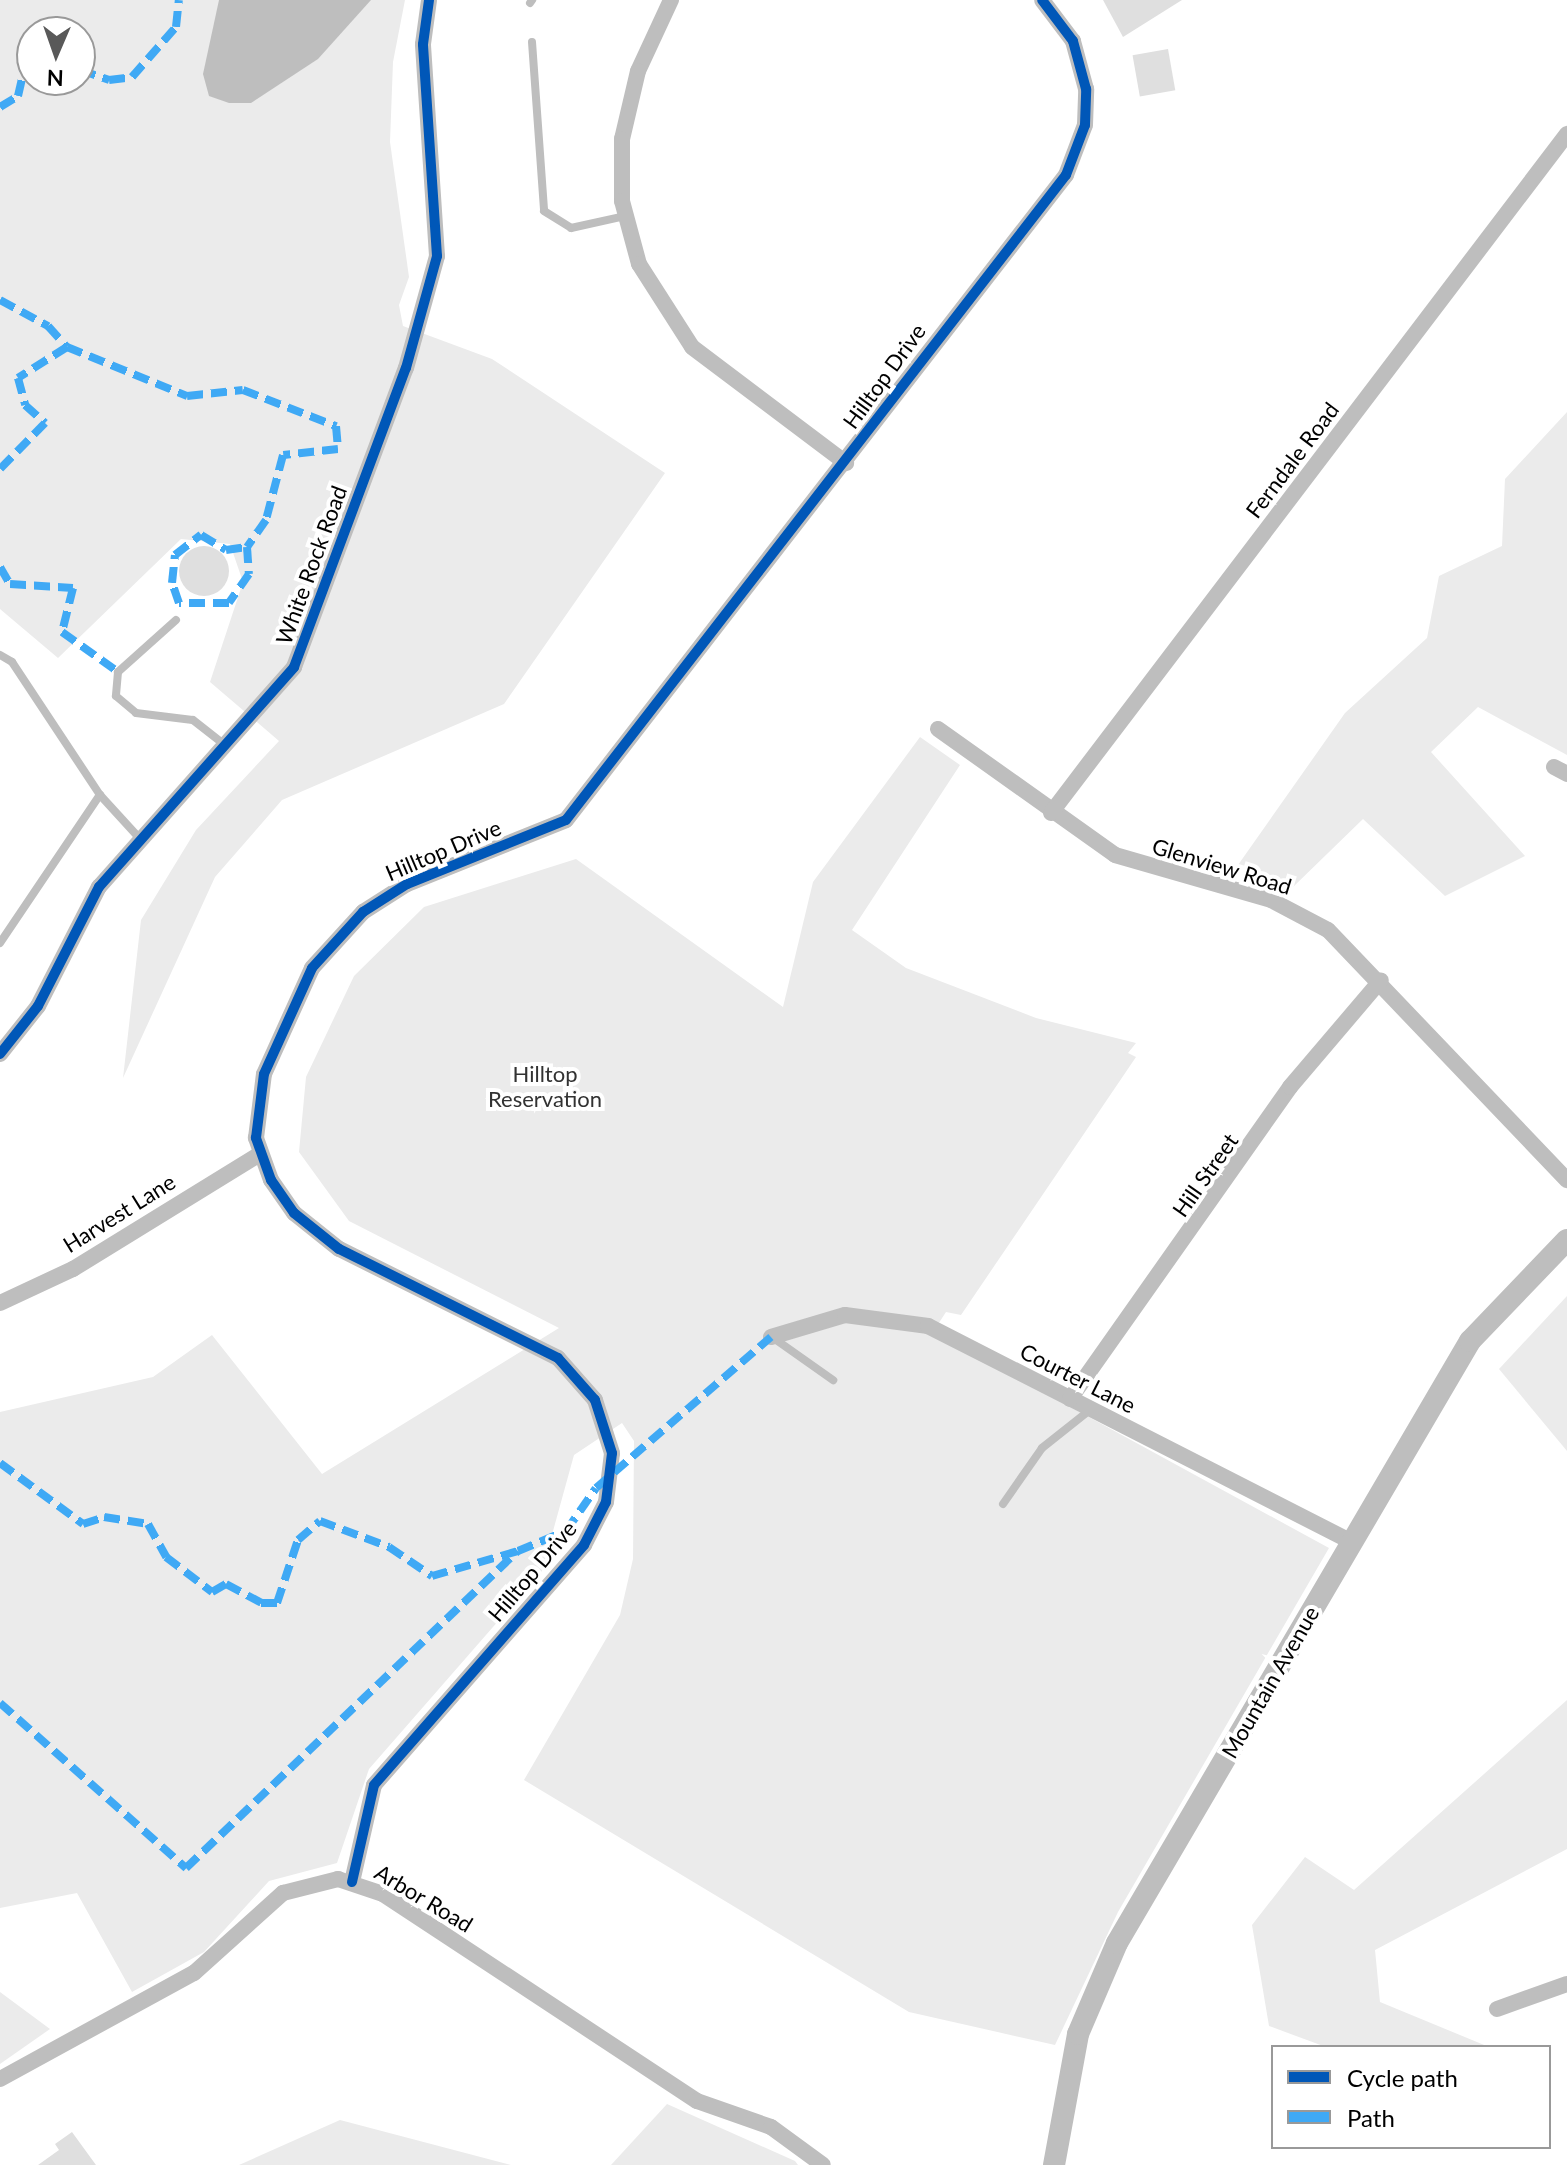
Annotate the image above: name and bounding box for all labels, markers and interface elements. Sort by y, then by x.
north arrow [16,16,96,96]
text: N [46,65,64,92]
street label: Hilltop Drive [837,318,931,434]
street label: Ferndale Road [1240,397,1344,523]
street label: White Rock Road [270,482,352,648]
street label: Hilltop Drive [381,814,505,886]
street label: Glenview Road [1149,832,1295,900]
park label: Hilltop Reservation [488,1060,602,1112]
street label: Hill Street [1167,1128,1243,1222]
street label: Harvest Lane [58,1168,180,1258]
street label: Courter Lane [1016,1338,1140,1418]
street label: Hilltop Drive [482,1515,582,1627]
street label: Mountain Avenue [1216,1601,1324,1763]
street label: Arbor Road [370,1858,478,1938]
legend [1271,2045,1551,2149]
text: Cycle path [1347,2063,1458,2092]
text: Path [1347,2103,1395,2132]

